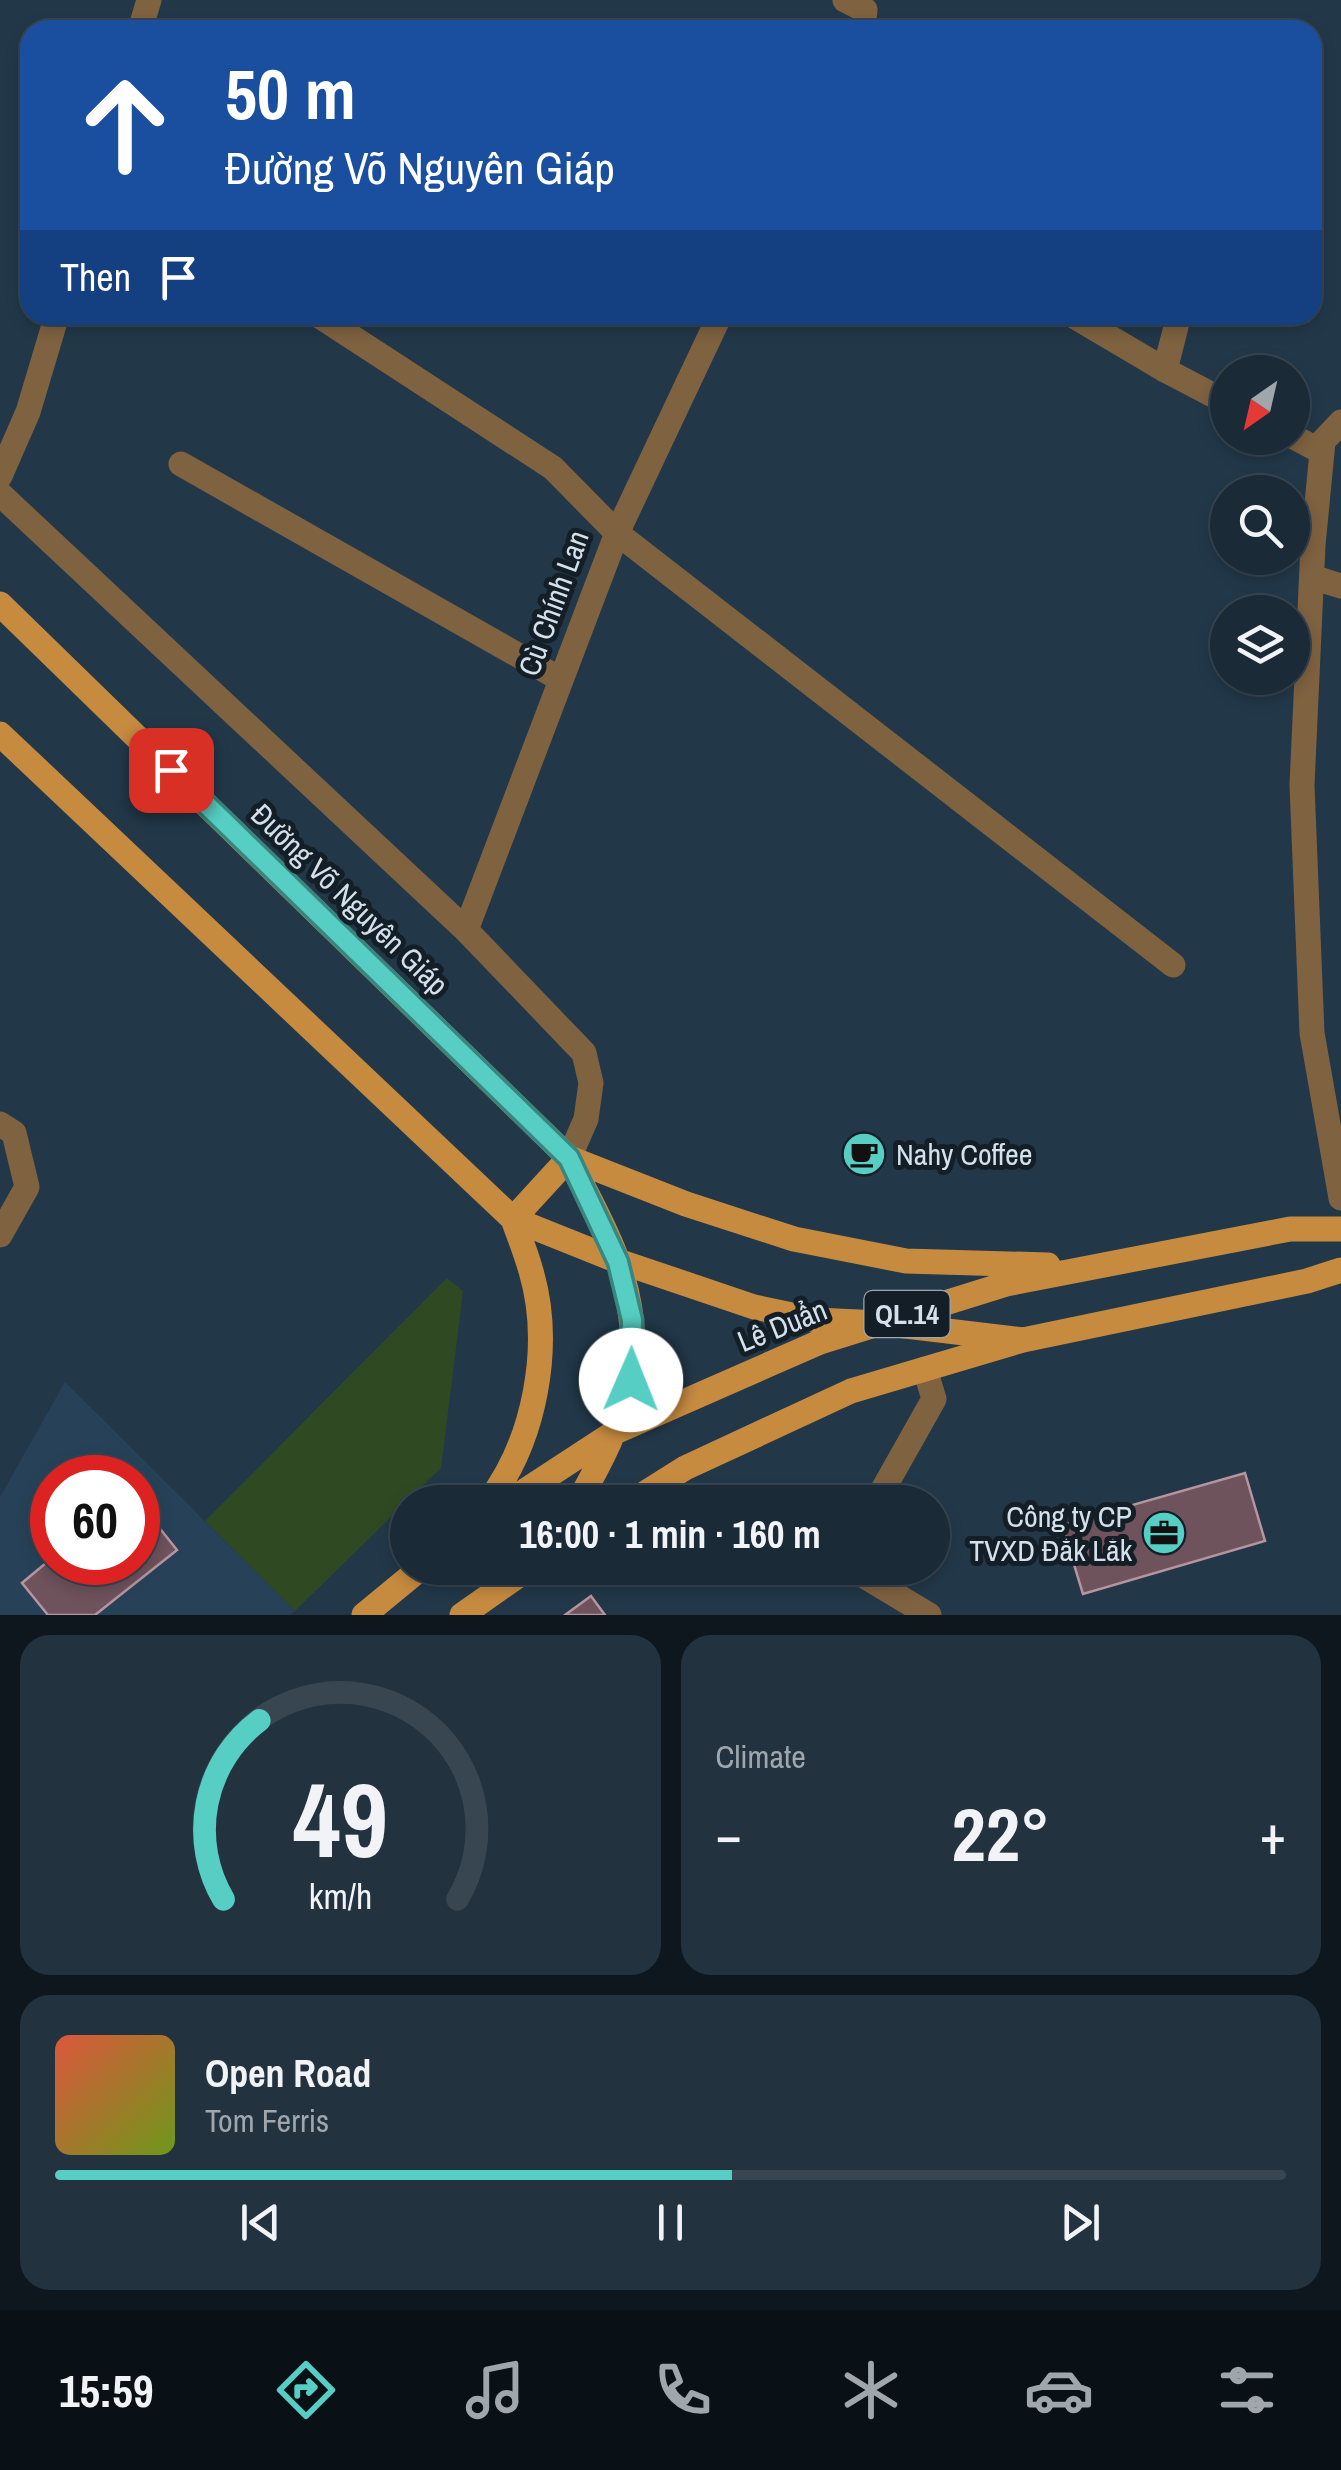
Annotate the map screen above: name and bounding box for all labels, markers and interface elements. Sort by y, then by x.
text: 50 m [225,47,356,141]
icon: ahead [60,60,190,190]
text: Đường Võ Nguyên Giáp [225,137,615,198]
icon: arrive [151,250,206,305]
text: Then [60,252,131,303]
north arrow [1210,355,1310,455]
map controls [1210,355,1310,695]
button: search [1210,475,1310,575]
street label: Cù Chính Lan [508,525,598,681]
button: layers [1210,595,1310,695]
pin [129,728,214,813]
icon: arrive [144,743,199,798]
street label: Đường Võ Nguyên Giáp [243,794,457,1004]
cafe icon: Nahy Coffee [841,1131,887,1177]
place label: Nahy Coffee [896,1134,1032,1174]
street label: Lê Duẩn [731,1289,833,1361]
road number: QL.14 [864,1291,950,1337]
position arrow [579,1328,683,1432]
speed limit sign: 60 [30,1455,160,1585]
place label: Công ty CP TVXD Đăk Lăk [969,1496,1133,1570]
text: 16:00 · 1 min · 160 m [519,1509,821,1560]
office icon: Công ty CP TVXD Đăk Lăk [1141,1510,1187,1556]
text: Climate [716,1735,806,1778]
text: 49 [293,1749,388,1889]
text: 22° [952,1783,1050,1884]
text: − [716,1797,742,1871]
text: + [1260,1797,1286,1871]
text: km/h [308,1872,372,1920]
text: Open Road [205,2048,371,2099]
text: Tom Ferris [205,2099,329,2142]
icon: previous [233,2195,288,2250]
icon: pause [643,2195,698,2250]
icon: next [1053,2195,1108,2250]
icon: directions [271,2355,341,2425]
icon: music [460,2355,530,2425]
icon: phone [648,2355,718,2425]
icon: climate [836,2355,906,2425]
icon: car [1024,2355,1094,2425]
icon: filters [1212,2355,1282,2425]
text: 15:59 [59,2360,153,2421]

